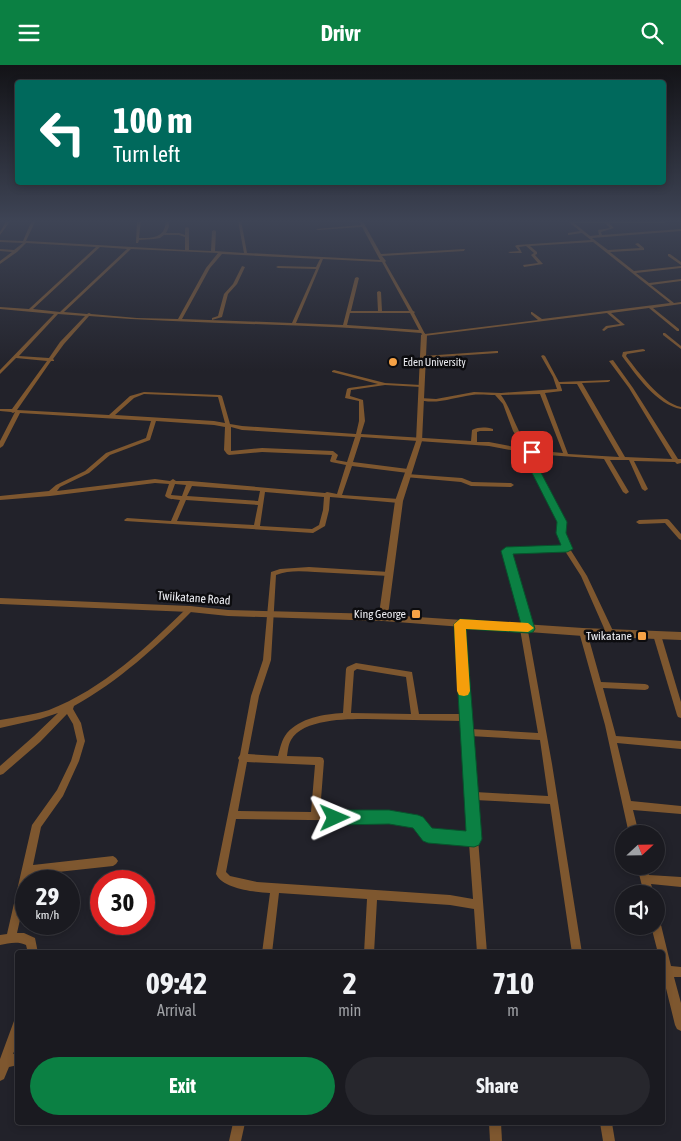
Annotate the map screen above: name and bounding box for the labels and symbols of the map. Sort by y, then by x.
marker: Eden University [387,356,399,368]
place label: Eden University [403,356,466,368]
pin [511,431,553,473]
street label: Twiikatane Road [157,588,231,608]
place label: King George [354,607,406,621]
marker: King George [410,608,422,620]
place label: Twikatane [586,629,632,643]
marker: Twikatane [636,630,648,642]
position arrow [308,791,360,843]
north arrow [615,825,665,875]
speed limit sign: 30 [90,870,155,935]

